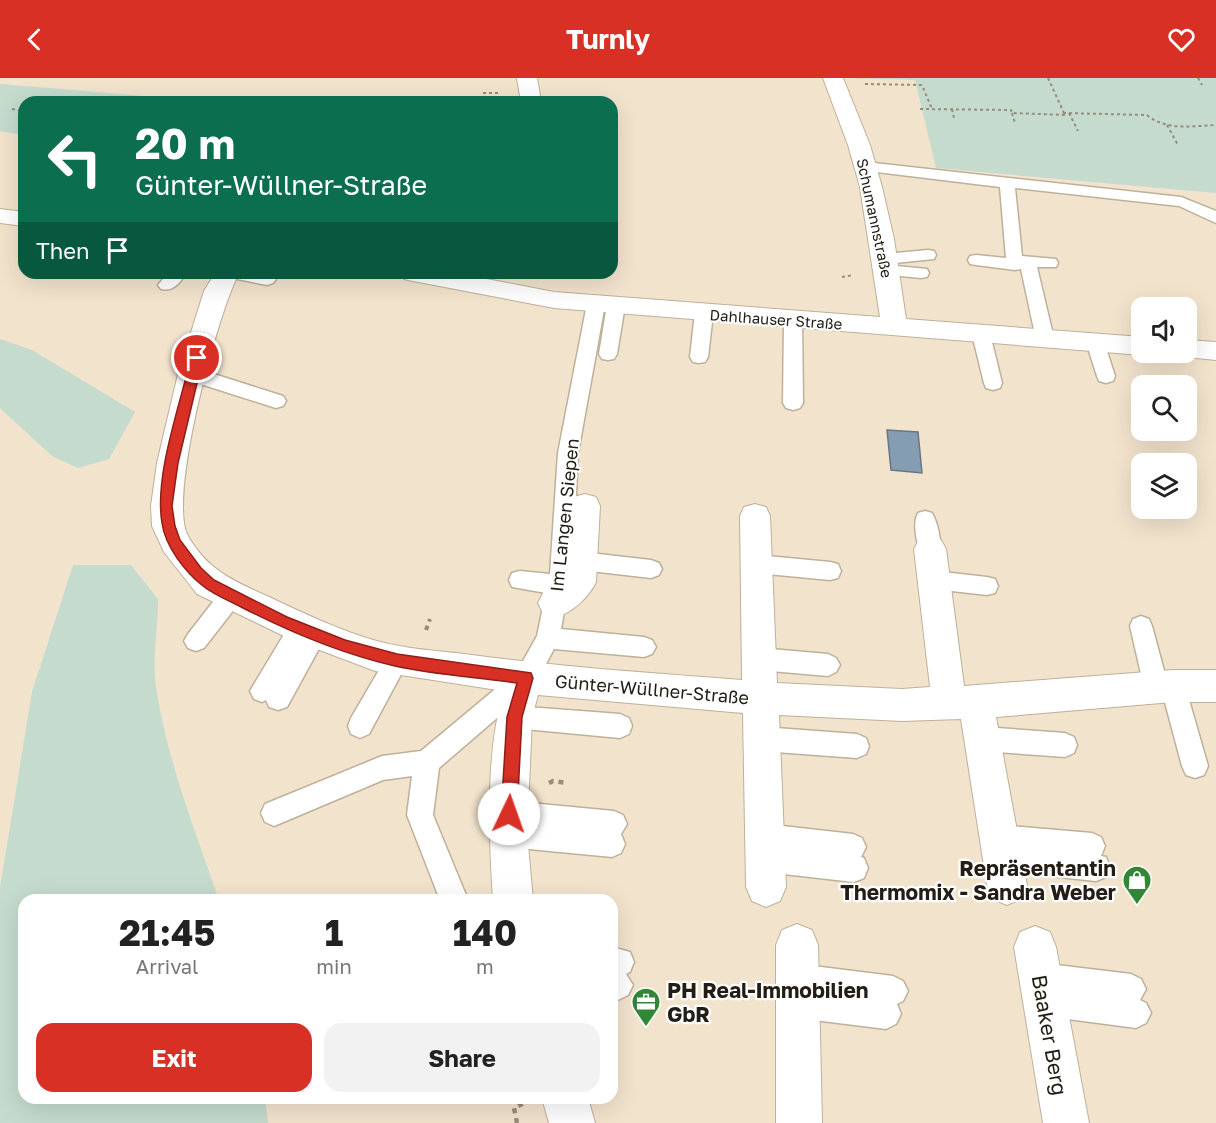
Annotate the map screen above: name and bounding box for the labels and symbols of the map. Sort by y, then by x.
street label: Schumannstraße [854,157,897,280]
street label: Dahlhauser Straße [709,305,843,333]
pin [171,332,222,383]
street label: Im Langen Siepen [545,437,583,593]
street label: Günter-Wüllner-Straße [554,670,750,708]
position arrow [477,782,541,846]
place label: Repräsentantin Thermomix - Sandra Weber [840,855,1116,905]
shop icon: Repräsentantin Thermomix - Sandra Weber [1121,864,1153,906]
street label: Baaker Berg [1027,973,1073,1097]
place label: PH Real-Immobilien GbR [667,977,868,1027]
office icon: PH Real-Immobilien GbR [630,986,662,1028]

